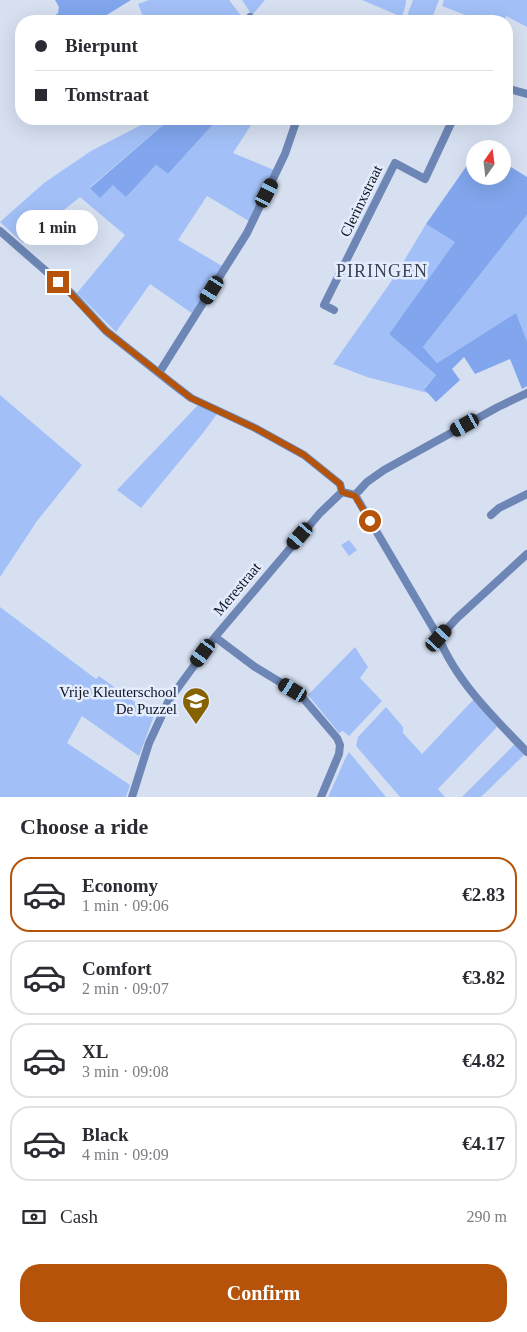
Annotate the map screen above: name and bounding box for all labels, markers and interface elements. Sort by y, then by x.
text: Bierpunt [65,35,138,56]
text: Tomstraat [65,84,149,105]
north arrow [466,140,511,185]
map controls [466,140,511,185]
street label: Clerinxstraat [337,162,386,239]
car [253,176,280,210]
callout: 1 min [17,210,99,244]
text: 1 min [38,219,76,236]
district label: PIRINGEN [336,261,428,281]
route end [47,271,69,293]
car [197,273,226,307]
car [448,411,481,439]
route start [359,510,381,532]
car [284,520,315,552]
street label: Merestraat [210,559,264,619]
car [423,622,454,654]
car [188,636,217,670]
car [276,676,309,704]
place label: Vrije Kleuterschool De Puzzel [59,684,177,717]
school or university icon: Vrije Kleuterschool De Puzzel [181,686,211,725]
text: Choose a ride [20,814,148,839]
icon: car [22,872,67,917]
text: Economy [82,875,158,896]
text: €2.83 [462,884,505,905]
text: 1 min · 09:06 [82,897,169,914]
icon: car [22,955,67,1000]
text: Comfort [82,958,152,979]
text: €3.82 [462,967,505,988]
text: 2 min · 09:07 [82,980,169,997]
icon: car [22,1038,67,1083]
text: XL [82,1041,108,1062]
text: €4.82 [462,1050,505,1071]
text: 3 min · 09:08 [82,1063,169,1080]
icon: car [22,1121,67,1166]
text: Black [82,1124,128,1145]
text: €4.17 [462,1133,505,1154]
text: 4 min · 09:09 [82,1146,169,1163]
icon: cash [20,1203,48,1231]
text: Cash [60,1206,98,1227]
text: 290 m [467,1208,507,1225]
button: Confirm [20,1264,507,1322]

